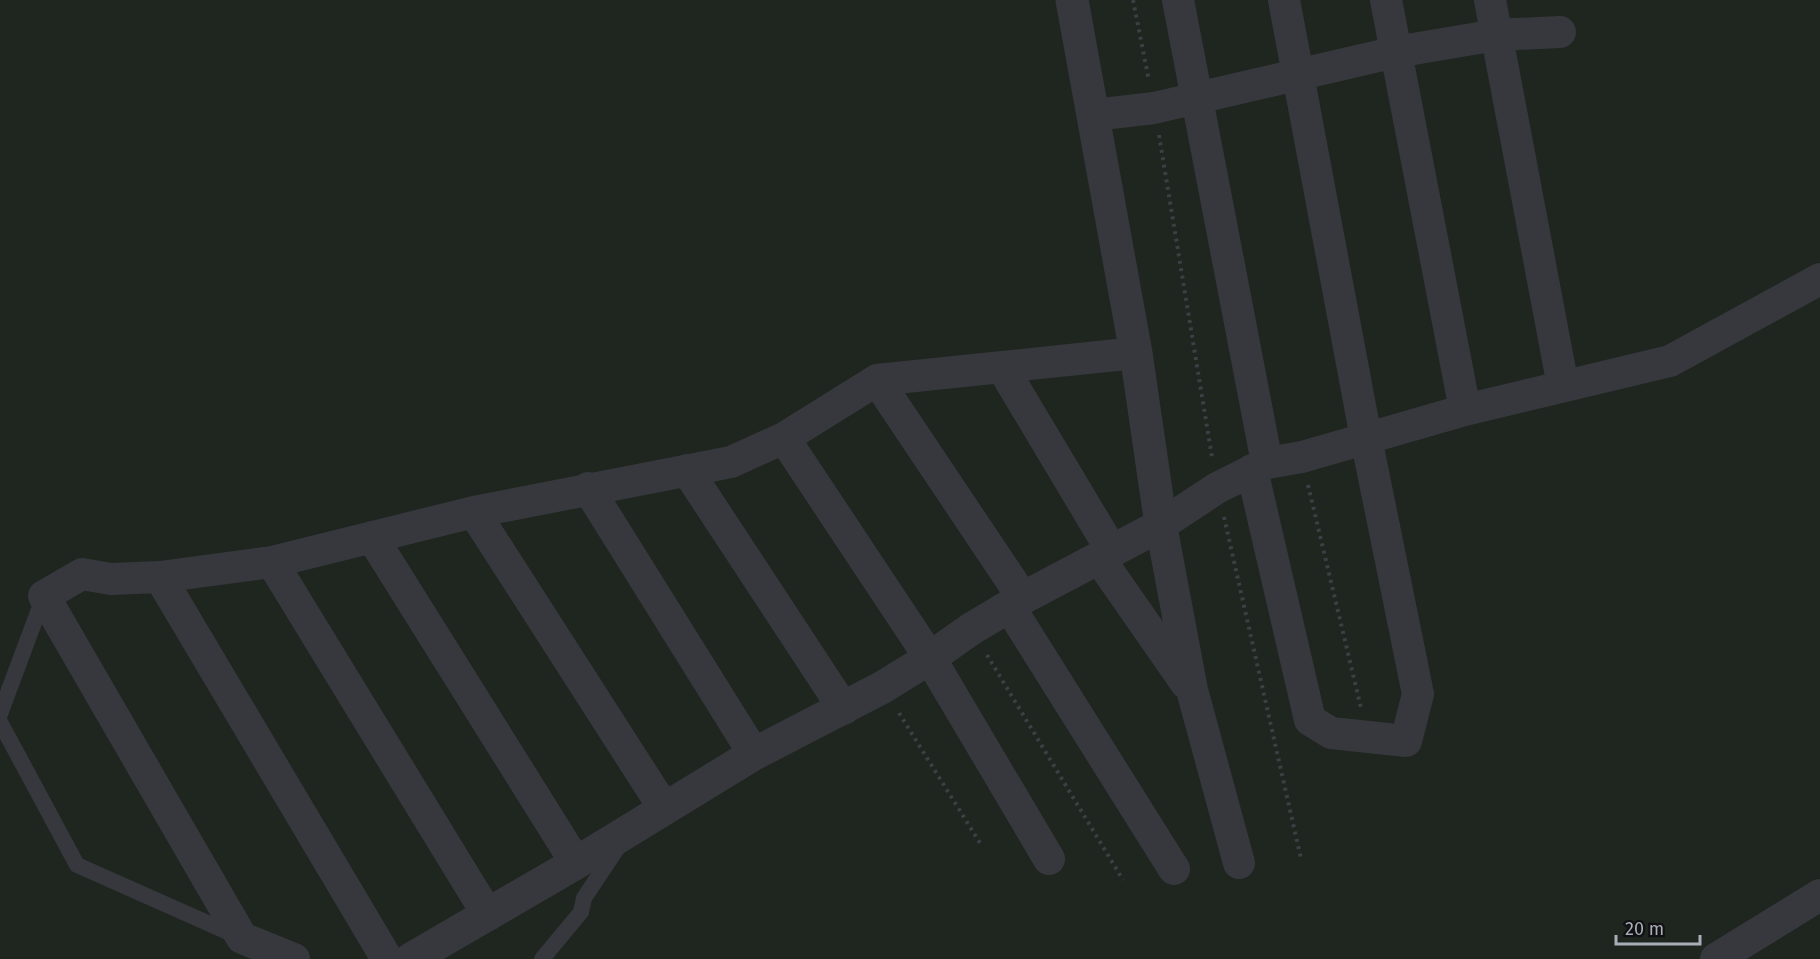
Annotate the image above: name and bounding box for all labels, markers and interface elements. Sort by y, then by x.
scale bar [1616,908,1700,946]
text: 20 m [1625,918,1664,940]

